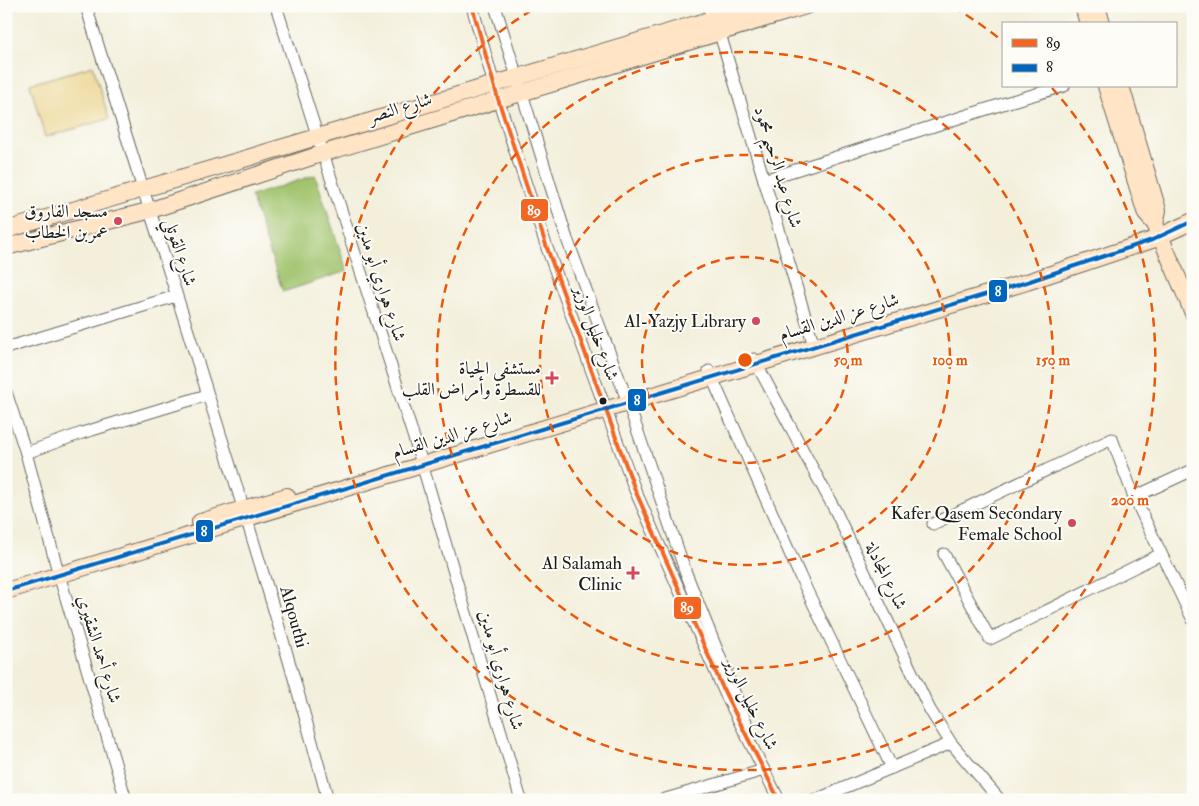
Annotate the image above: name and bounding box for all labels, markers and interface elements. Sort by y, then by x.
legend [1002,22,1176,88]
text: 89 [1046,34,1061,53]
text: 8 [1046,58,1053,77]
street label: شارع النصر [363,87,436,132]
street label: شارع عبد الرحيم محمود [743,103,807,233]
line badge: 89 [520,198,549,222]
place label: مسجد الفاروق عمربن الخطاب [24,200,108,244]
text: 89 [527,202,541,219]
marker: مسجد الفاروق عمربن الخطاب [112,215,124,227]
street label: شارع القوتلي [153,215,202,291]
street label: شارع هواري أبو مدين [348,219,413,345]
line badge: 8 [988,279,1008,303]
street label: شارع خليل الوزير [565,280,624,385]
text: 8 [995,283,1002,300]
street label: شارع عز الدين القسام [776,288,903,350]
place label: Al-Yazjy Library [623,310,747,333]
marker: Al-Yazjy Library [750,315,762,327]
centre of rings [736,351,754,369]
text: 50 m [834,351,863,370]
text: 100 m [932,351,968,370]
text: 150 m [1036,351,1070,370]
place label: مستشفى الحياة للقسطرة وأمراض القلب [402,357,541,402]
marker: مستشفى الحياة للقسطرة وأمراض القلب [545,371,559,385]
line badge: 8 [627,388,647,412]
text: 8 [634,392,641,409]
unlabelled marker [598,396,608,406]
street label: شارع عز الدين القسام [389,406,516,468]
text: 200 m [1111,491,1149,510]
place label: Kafer Qasem Secondary Female School [891,502,1063,546]
marker: Kafer Qasem Secondary Female School [1066,517,1078,529]
line badge: 8 [195,519,214,543]
text: 8 [201,523,208,540]
street label: شارع المجادلة [857,538,912,615]
place label: Al Salamah Clinic [541,552,623,596]
marker: Al Salamah Clinic [626,566,640,580]
street label: Alqouthi [274,582,314,651]
street label: شارع أحمد الشقيري [69,591,128,707]
line badge: 89 [673,596,702,620]
text: 89 [680,599,694,616]
street label: شارع هواري أبو مدين [470,607,531,734]
street label: شارع خليل الوزير [715,652,783,755]

